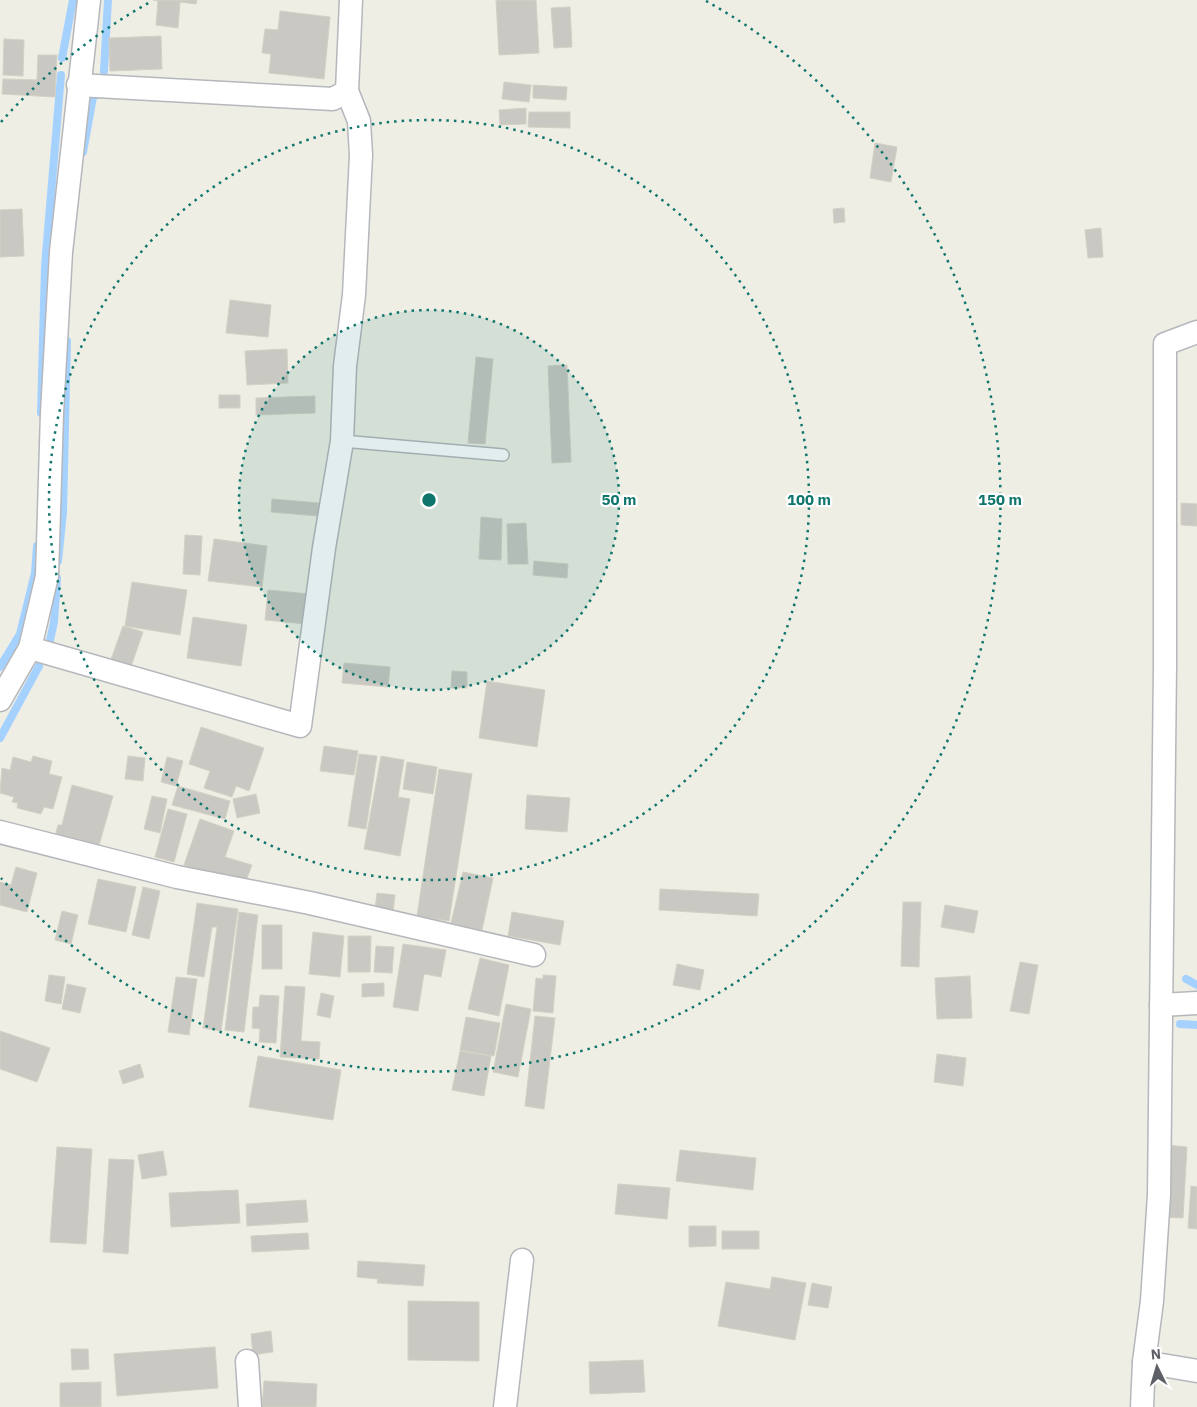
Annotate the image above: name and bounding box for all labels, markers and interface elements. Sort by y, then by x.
text: 50 m [602,490,636,509]
text: 100 m [787,490,831,509]
text: 150 m [978,490,1022,509]
centre of rings [420,491,438,509]
north arrow [1132,1342,1182,1392]
text: N [1150,1345,1162,1363]

